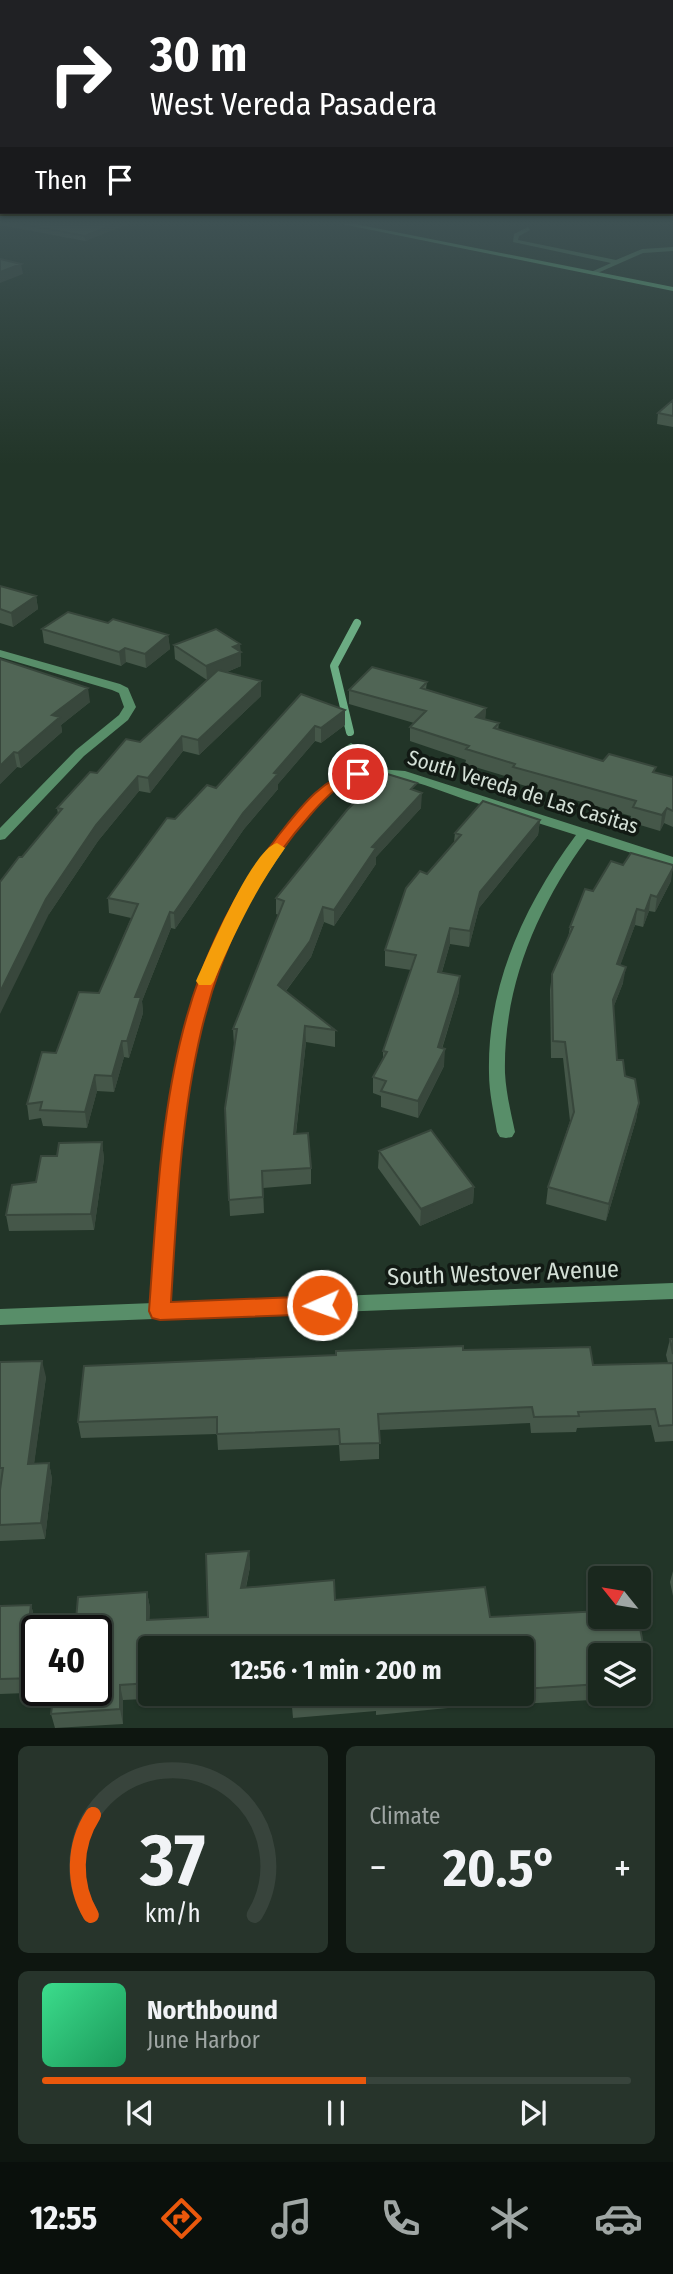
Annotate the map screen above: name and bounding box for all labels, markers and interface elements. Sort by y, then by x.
text: 30 m [150,25,248,84]
icon: right [35,28,126,119]
text: West Vereda Pasadera [150,85,437,123]
icon: arrive [101,161,139,199]
text: Then [35,165,87,196]
pin [328,744,388,804]
street label: South Vereda de Las Casitas [404,744,642,840]
icon: arrive [339,755,377,793]
street label: South Westover Avenue [387,1255,619,1291]
position arrow [285,1268,359,1342]
north arrow [588,1566,651,1629]
map controls [588,1566,651,1706]
speed limit sign: 40 [21,1615,112,1706]
button: layers [588,1643,651,1706]
text: 12:56 · 1 min · 200 m [230,1655,442,1686]
text: Climate [370,1802,440,1830]
text: 37 [139,1818,205,1905]
text: 20.5° [443,1837,557,1900]
text: − [370,1845,387,1891]
text: + [614,1845,631,1891]
text: km/h [145,1899,201,1929]
text: Northbound [147,1995,278,2026]
text: June Harbor [147,2026,260,2054]
icon: previous [121,2094,159,2132]
icon: pause [317,2094,355,2132]
icon: next [514,2094,552,2132]
icon: directions [157,2194,206,2243]
icon: music [267,2194,316,2243]
icon: phone [376,2194,425,2243]
icon: climate [485,2194,534,2243]
icon: car [594,2194,643,2243]
text: 12:55 [30,2199,97,2237]

